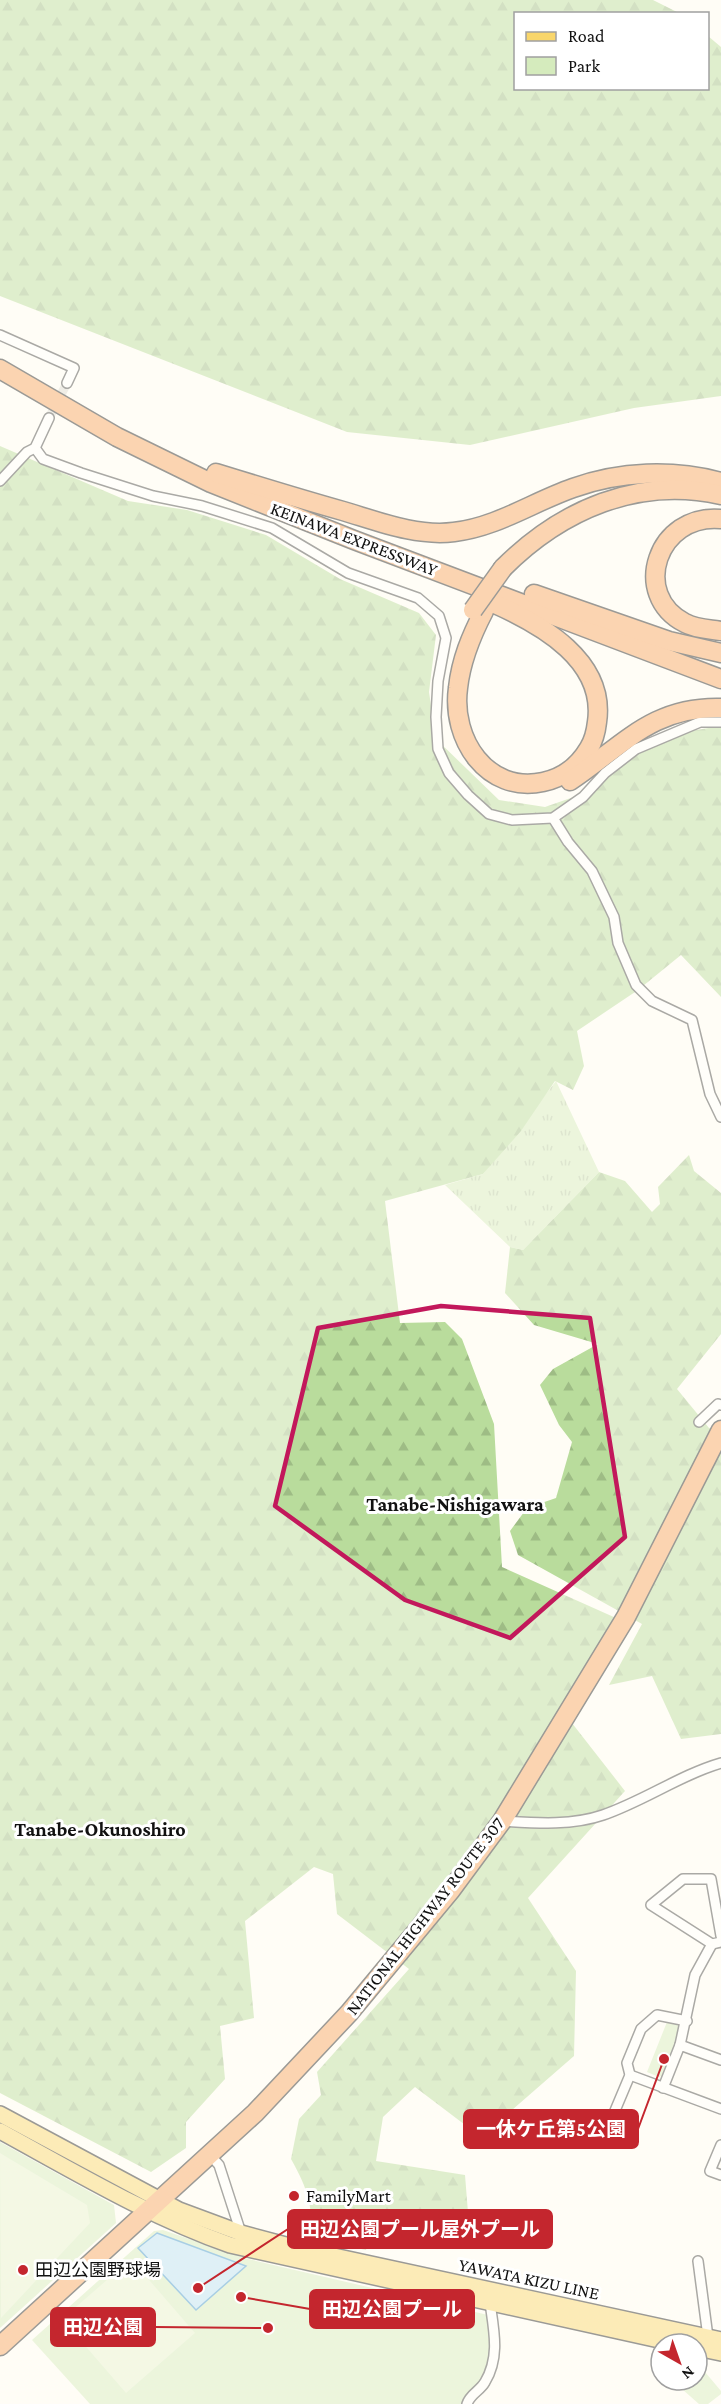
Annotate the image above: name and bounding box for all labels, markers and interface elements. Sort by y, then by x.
legend [514,12,709,90]
text: Road [568,26,605,46]
text: Park [568,56,600,76]
street label: KEINAWA EXPRESSWAY [268,498,441,580]
district label: Tanabe-Nishigawara [366,1493,544,1515]
street label: NATIONAL HIGHWAY ROUTE 307 [342,1813,508,2019]
district label: Tanabe-Okunoshiro [14,1818,186,1840]
callout: 一休ケ丘第5公園 [464,2110,638,2148]
text: 一休ケ丘第5公園 [476,2118,626,2140]
place label: FamilyMart [306,2186,392,2206]
marker: FamilyMart [287,2189,301,2203]
callout: 田辺公園プール屋外プール [288,2210,552,2248]
text: 田辺公園プール屋外プール [300,2218,540,2240]
street label: YAWATA KIZU LINE [457,2254,601,2304]
place label: 田辺公園野球場 [35,2260,161,2280]
marker: 田辺公園野球場 [16,2263,30,2277]
callout: 田辺公園プール [310,2290,474,2328]
text: 田辺公園プール [322,2298,462,2320]
callout: 田辺公園 [51,2308,155,2346]
text: 田辺公園 [63,2316,143,2338]
north arrow [649,2332,709,2392]
text: N [679,2363,698,2383]

